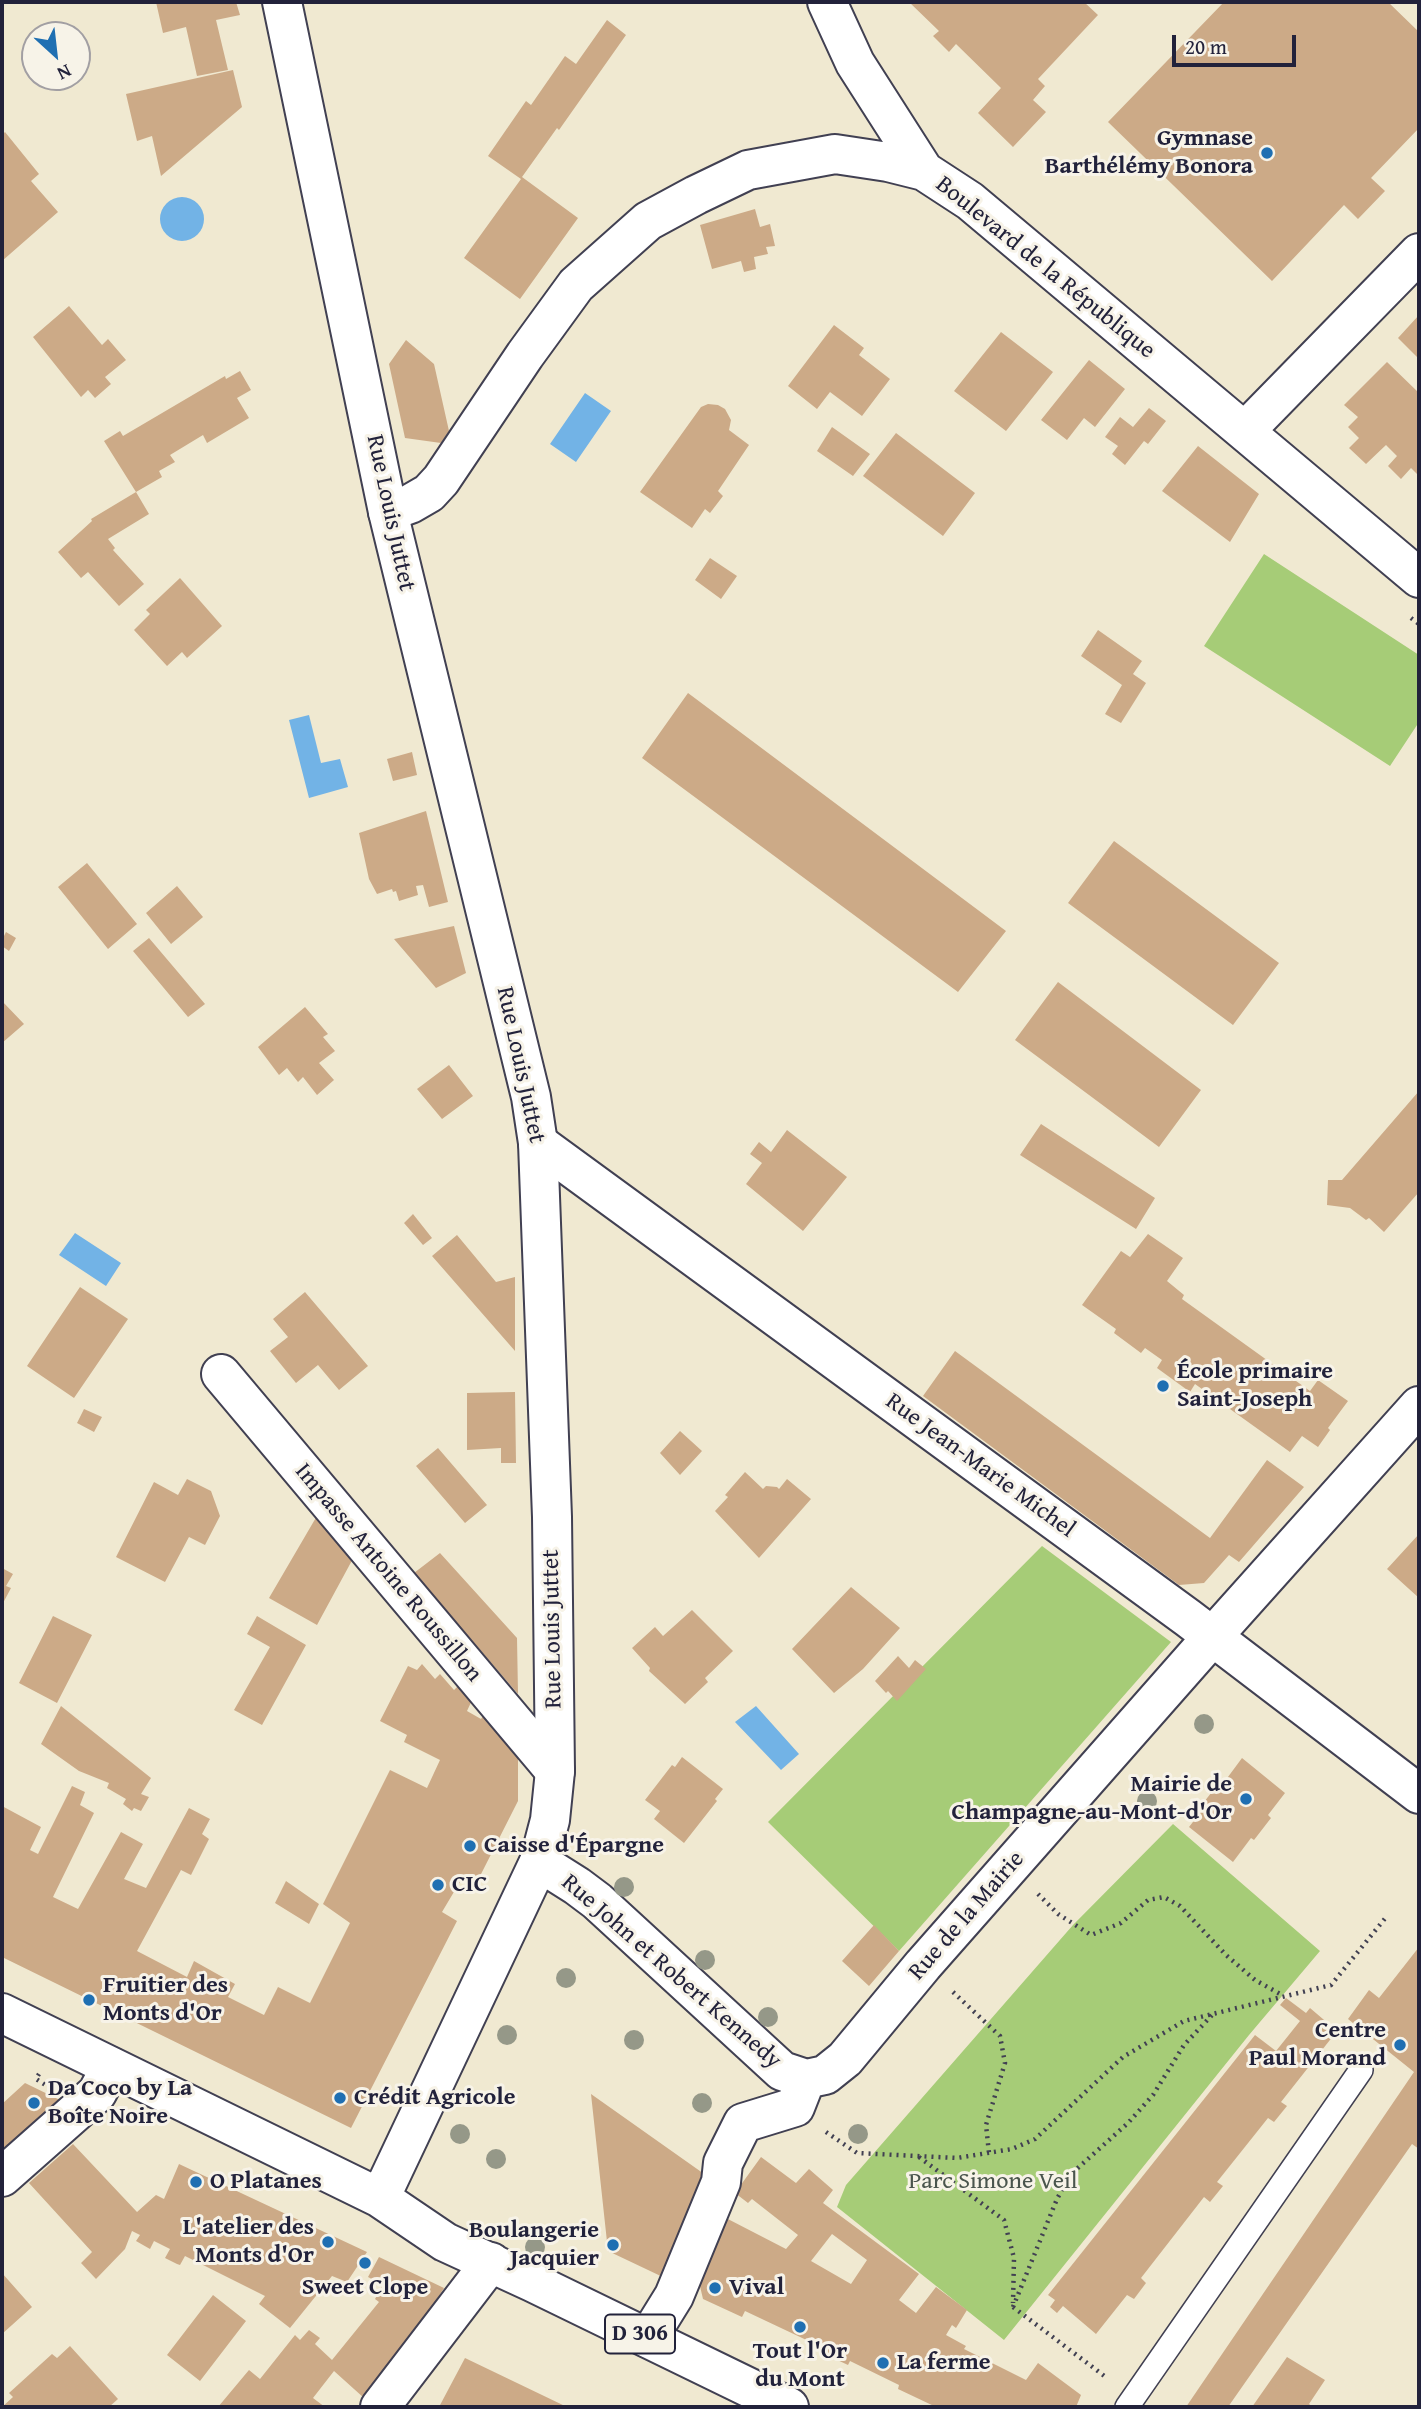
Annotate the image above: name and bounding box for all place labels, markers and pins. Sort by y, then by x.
place label: Gymnase Barthélémy Bonora [1045,125,1253,181]
marker: Gymnase Barthélémy Bonora [1259,145,1275,161]
place label: École primaire Saint-Joseph [1177,1358,1333,1414]
marker: École primaire Saint-Joseph [1155,1378,1171,1394]
place label: Mairie de Champagne-au-Mont-d'Or [951,1771,1232,1827]
marker: Mairie de Champagne-au-Mont-d'Or [1238,1791,1254,1807]
place label: Caisse d'Épargne [484,1832,664,1860]
marker: Caisse d'Épargne [462,1838,478,1854]
place label: CIC [452,1871,487,1899]
marker: CIC [430,1877,446,1893]
place label: Fruitier des Monts d'Or [103,1972,228,2028]
marker: Fruitier des Monts d'Or [81,1992,97,2008]
place label: Centre Paul Morand [1249,2017,1386,2073]
marker: Centre Paul Morand [1392,2037,1408,2053]
place label: Da Coco by La Boîte Noire [48,2075,192,2131]
place label: Crédit Agricole [354,2084,515,2112]
marker: Crédit Agricole [332,2090,348,2106]
marker: Da Coco by La Boîte Noire [26,2095,42,2111]
place label: O Platanes [210,2168,322,2196]
marker: O Platanes [188,2174,204,2190]
place label: L'atelier des Monts d'Or [183,2214,314,2270]
place label: Boulangerie Jacquier [469,2217,599,2273]
marker: L'atelier des Monts d'Or [320,2234,336,2250]
marker: Boulangerie Jacquier [605,2237,621,2253]
marker: Sweet Clope [357,2255,373,2271]
place label: Sweet Clope [302,2274,428,2302]
place label: Vival [729,2274,784,2302]
marker: Vival [707,2280,723,2296]
marker: Tout l'Or du Mont [792,2319,808,2335]
place label: Tout l'Or du Mont [753,2338,847,2394]
place label: La ferme [897,2349,991,2377]
marker: La ferme [875,2355,891,2371]

